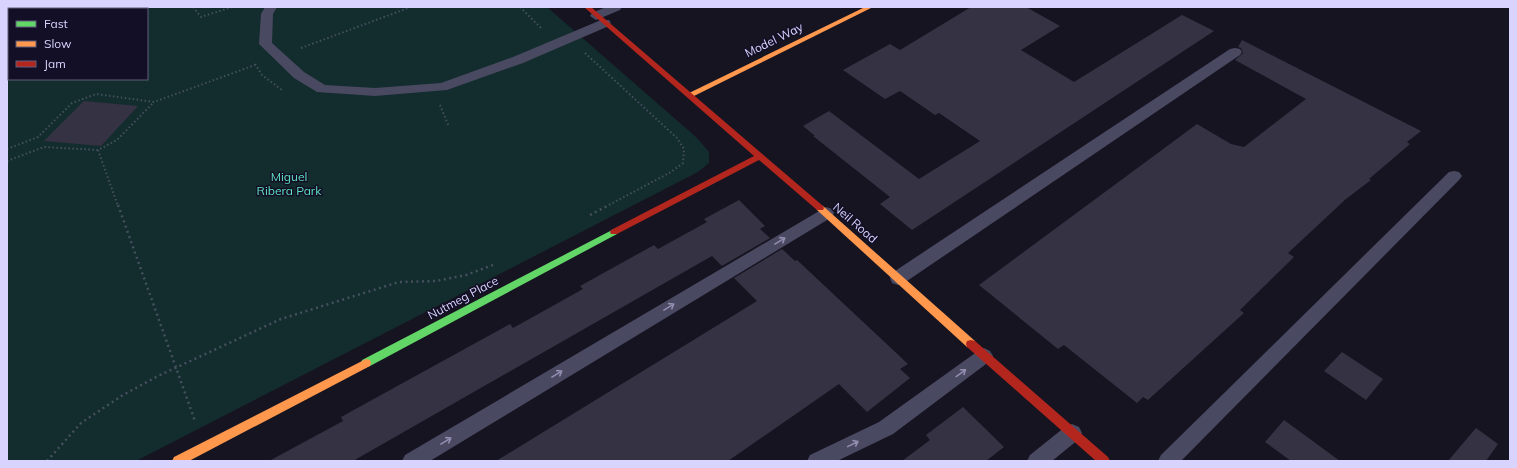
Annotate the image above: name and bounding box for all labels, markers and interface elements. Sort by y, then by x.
legend [8,8,148,80]
text: Fast [44,16,68,31]
street label: Model Way [742,19,806,60]
text: Slow [44,36,72,51]
text: Jam [44,56,66,71]
park label: Miguel Ribera Park [257,169,322,198]
street label: Neil Road [830,199,881,246]
one-way arrow [774,236,786,244]
street label: Nutmeg Place [425,273,501,322]
one-way arrow [663,303,675,311]
one-way arrow [955,369,966,377]
one-way arrow [551,370,563,378]
one-way arrow [440,437,451,445]
one-way arrow [846,440,858,447]

